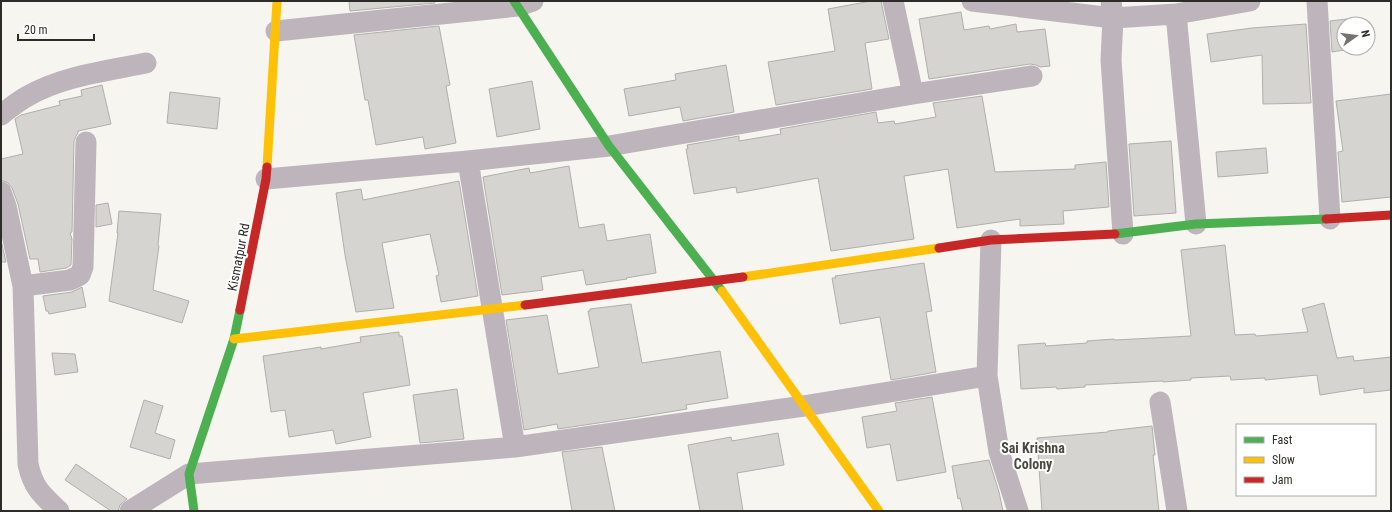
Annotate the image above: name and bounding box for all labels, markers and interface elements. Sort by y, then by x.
scale bar [18,16,94,42]
north arrow [1336,16,1376,56]
text: 20 m [24,23,48,37]
text: N [1358,29,1372,39]
street label: Kismatpur Rd [225,222,252,292]
legend [1236,424,1376,496]
text: Fast [1272,433,1293,447]
district label: Sai Krishna Colony [1001,440,1065,472]
text: Slow [1272,453,1295,467]
text: Jam [1272,473,1293,487]

